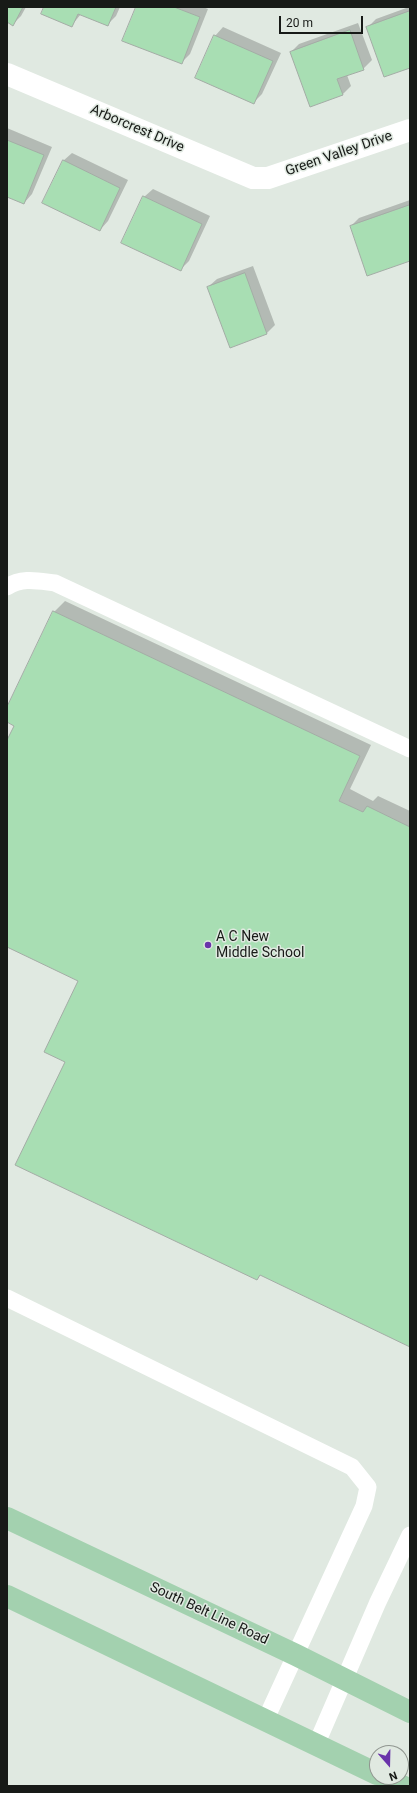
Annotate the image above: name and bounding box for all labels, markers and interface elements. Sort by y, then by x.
scale bar [281,8,365,34]
text: 20 m [286,16,313,30]
street label: Arborcrest Drive [87,102,187,156]
street label: Green Valley Drive [283,128,395,180]
place label: A C New Middle School [216,929,304,962]
marker: A C New Middle School [203,940,213,950]
street label: South Belt Line Road [147,1579,271,1649]
north arrow [369,1745,409,1785]
text: N [387,1768,399,1783]

